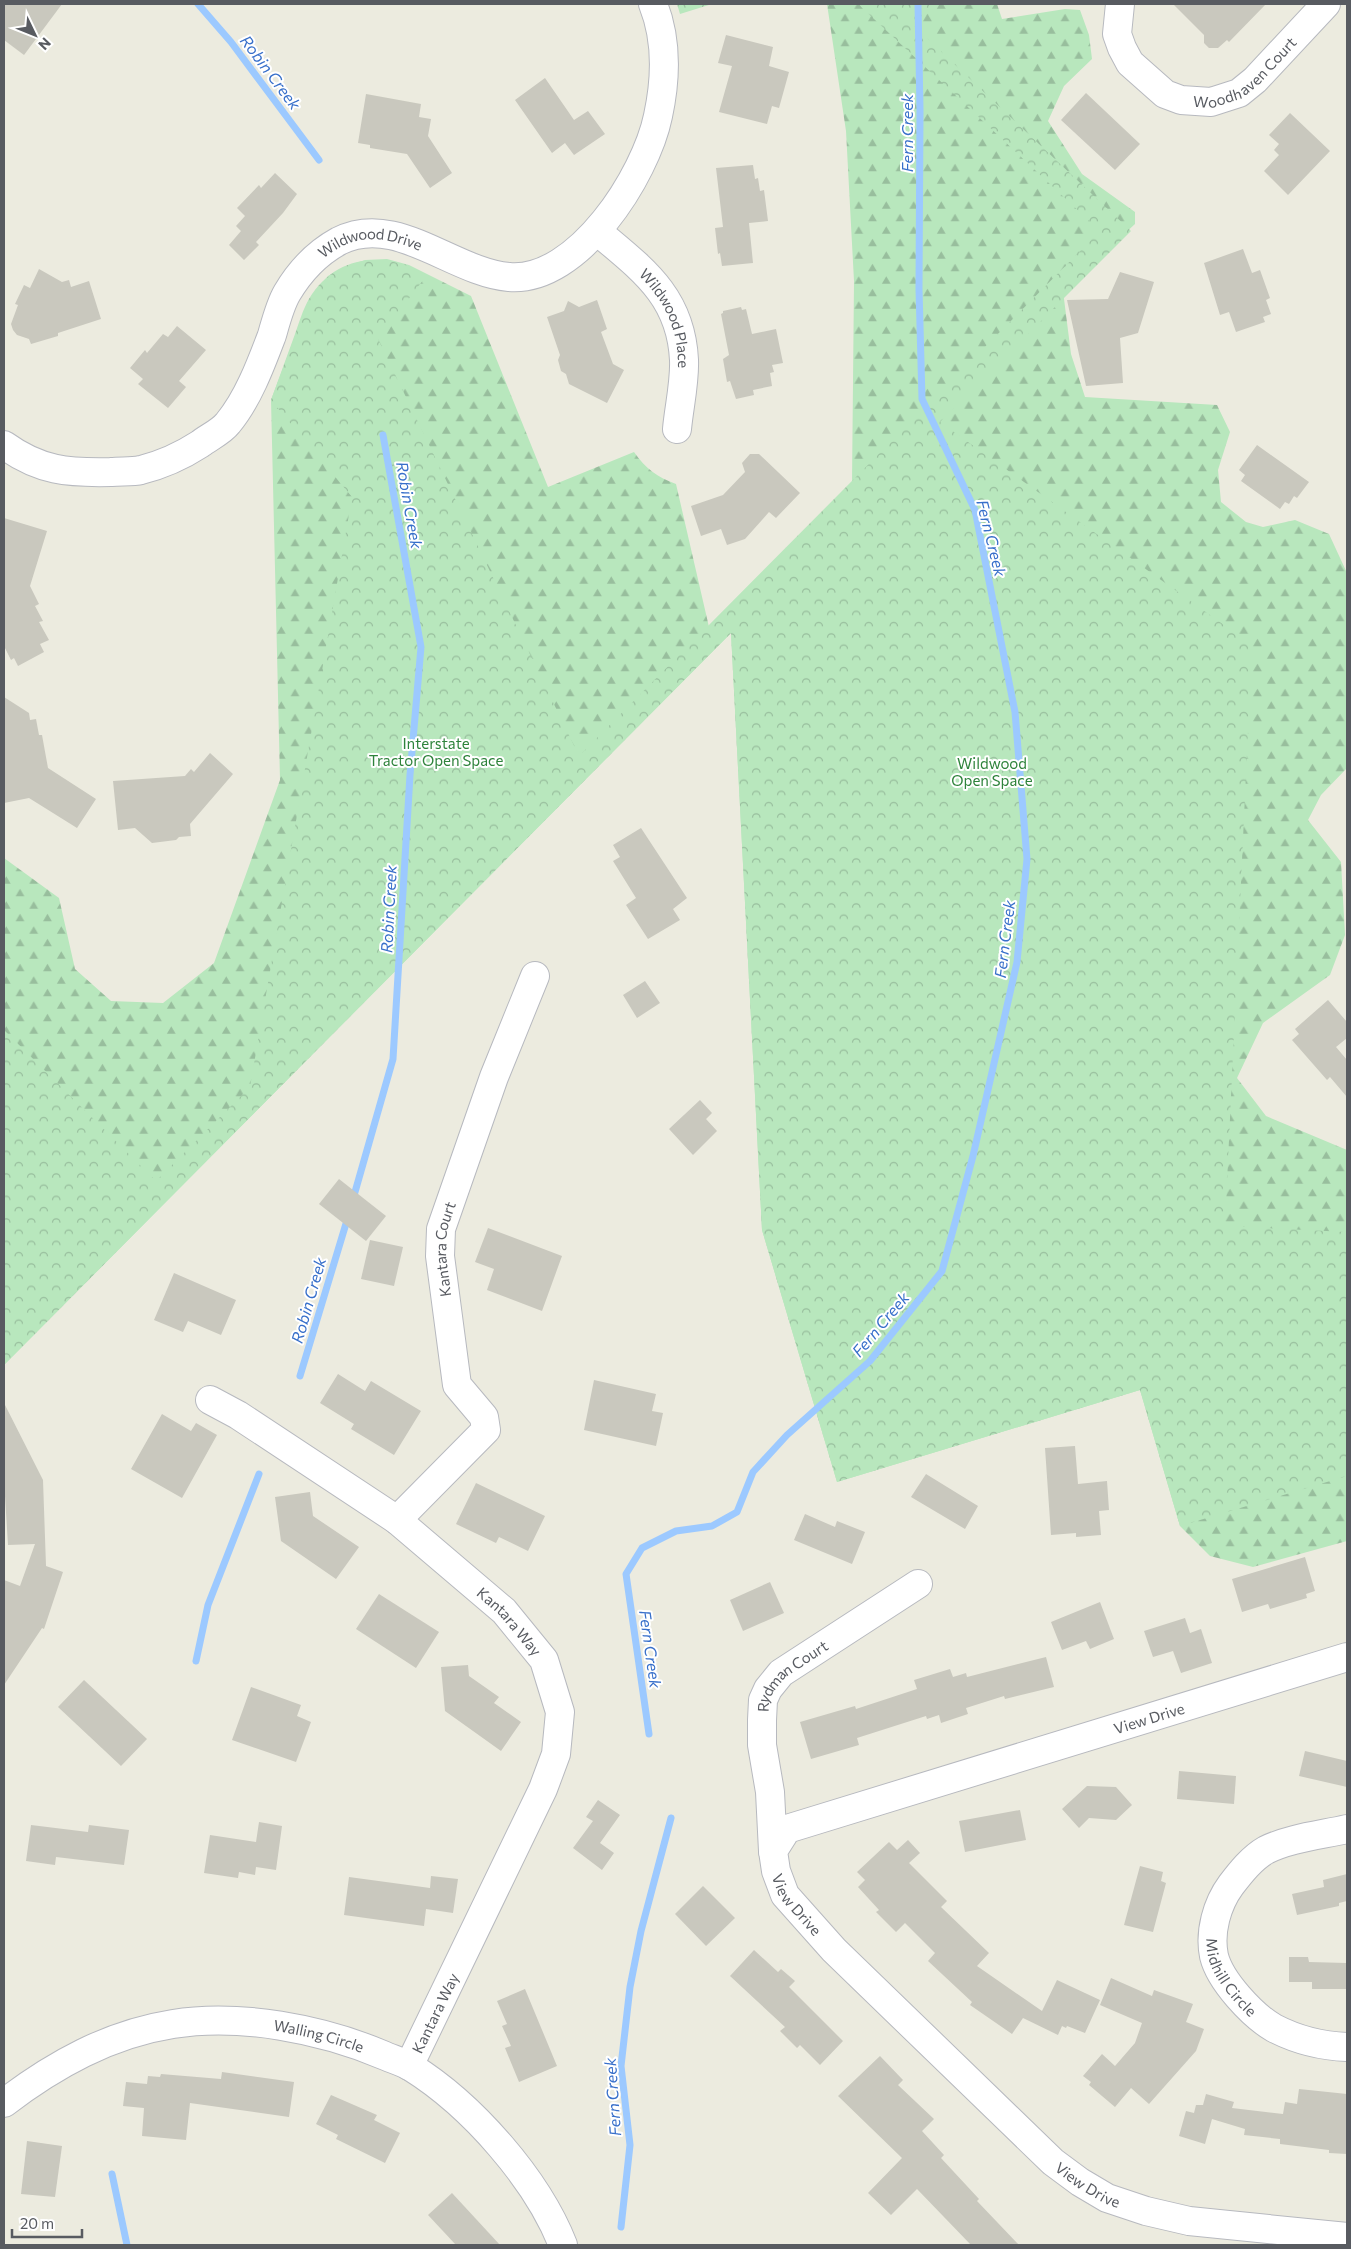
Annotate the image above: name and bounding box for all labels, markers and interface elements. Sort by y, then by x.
north arrow [10,10,60,60]
water label: Robin Creek [237,31,305,113]
street label: Woodhaven Court [1193,33,1300,112]
text: N [35,35,55,54]
water label: Fern Creek [897,93,916,172]
street label: Wildwood Drive [314,224,425,261]
street label: Wildwood Place [636,264,693,368]
water label: Robin Creek [393,460,427,550]
water label: Fern Creek [973,498,1011,579]
park label: Interstate Tractor Open Space [369,734,503,769]
park label: Wildwood Open Space [951,754,1033,789]
water label: Robin Creek [376,864,400,954]
water label: Fern Creek [990,899,1018,979]
street label: Kantara Court [431,1199,459,1298]
water label: Robin Creek [287,1255,329,1345]
water label: Fern Creek [847,1288,913,1360]
street label: Kantara Way [474,1583,546,1659]
water label: Fern Creek [636,1609,666,1690]
street label: Rydman Court [753,1636,831,1712]
street label: View Drive [1111,1699,1187,1737]
street label: View Drive [769,1871,826,1939]
street label: Midhill Circle [1203,1938,1261,2020]
street label: Kantara Way [408,1970,462,2056]
street label: Walling Circle [272,2016,367,2056]
water label: Fern Creek [600,2057,624,2137]
street label: View Drive [1052,2158,1123,2211]
scale bar [12,2206,82,2238]
text: 20 m [20,2214,54,2232]

